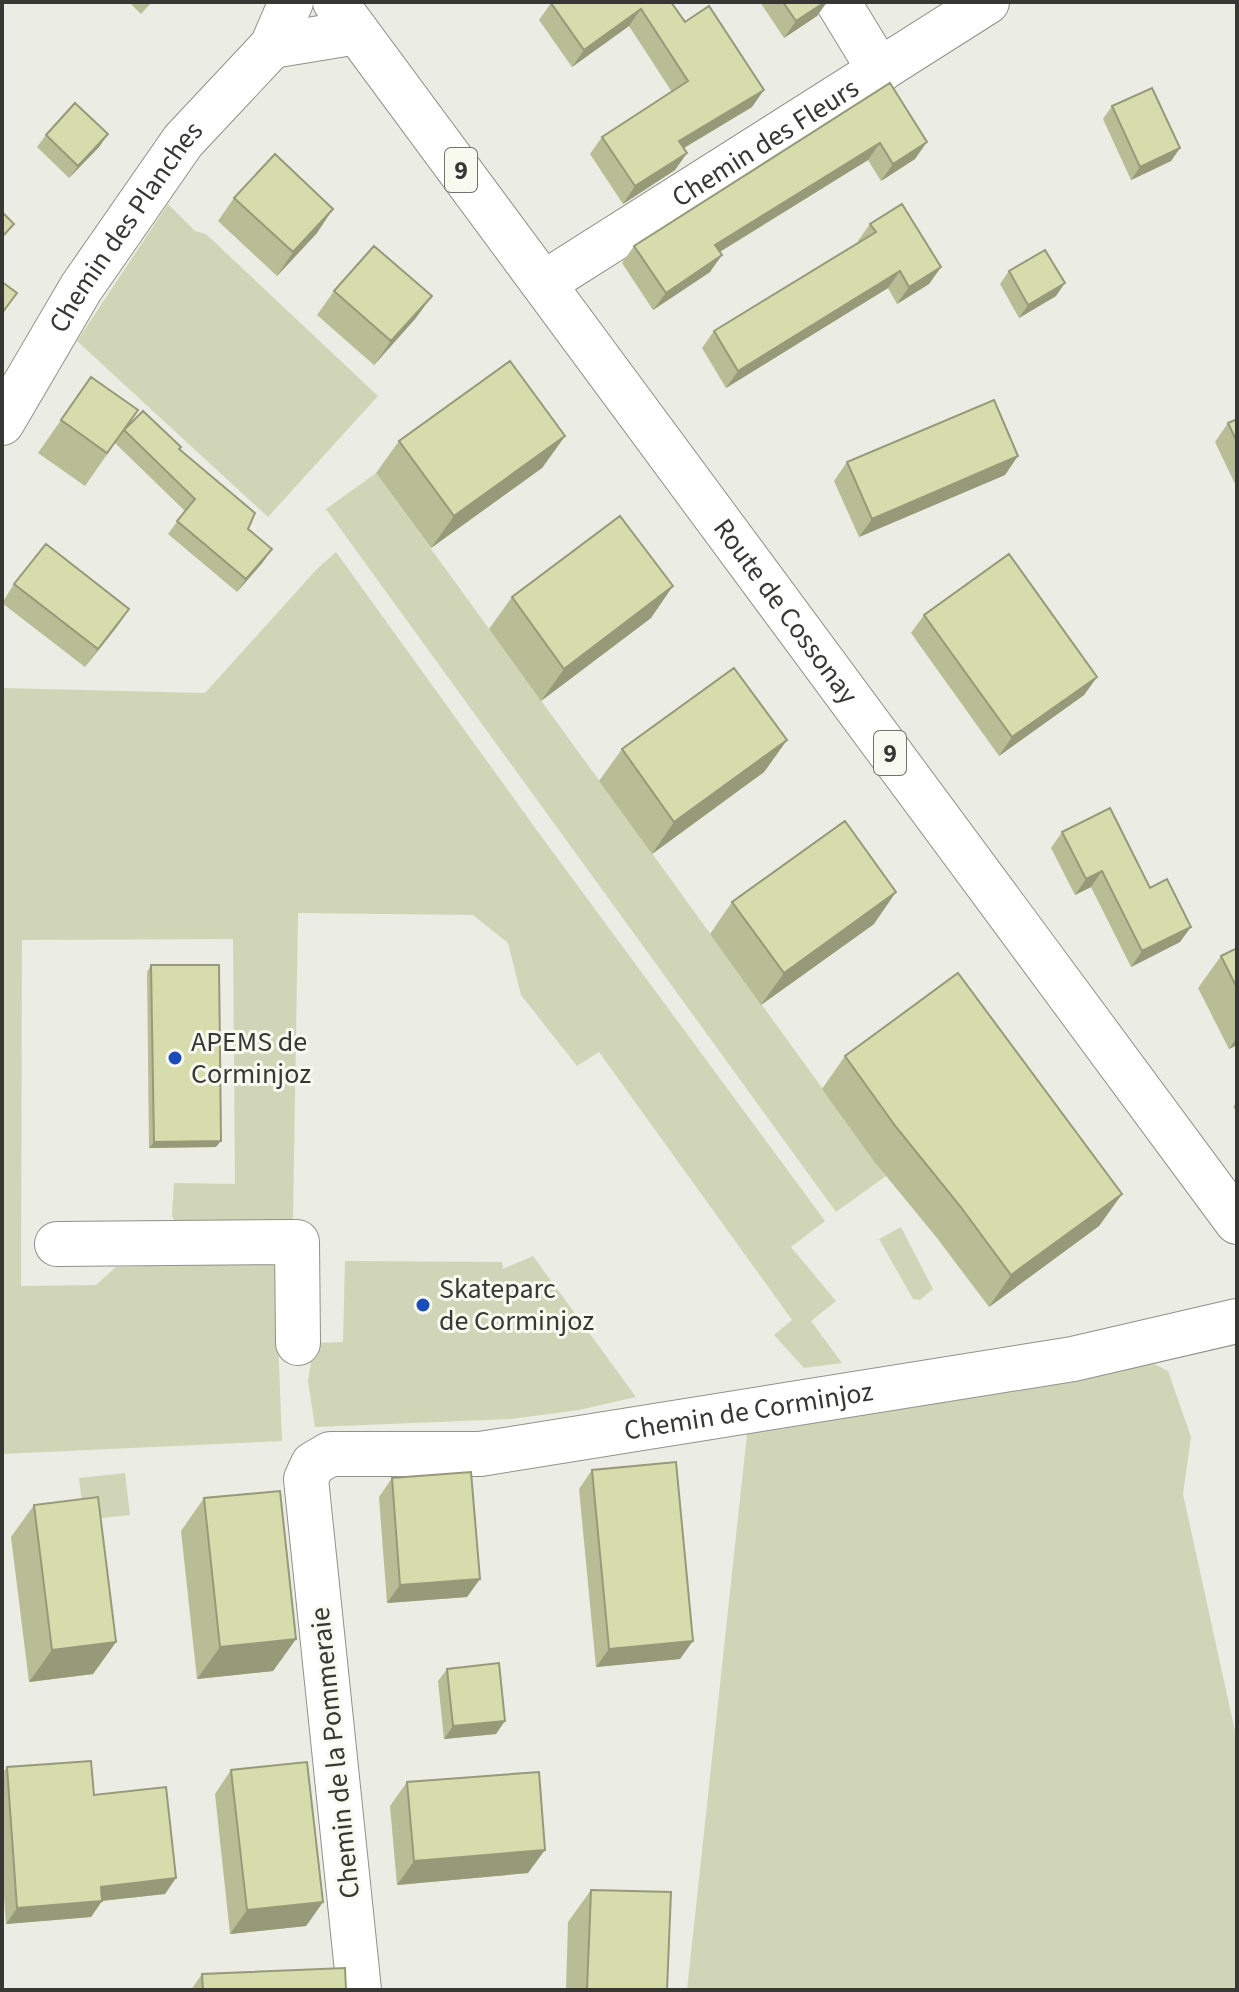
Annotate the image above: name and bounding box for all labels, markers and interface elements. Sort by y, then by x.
street label: Chemin des Fleurs [664,68,866,217]
street label: Chemin des Planches [39,112,212,340]
road number: 9 [445,148,477,192]
street label: Route de Cossonay [704,510,868,713]
road number: 9 [874,731,906,775]
place label: APEMS de Corminjoz [191,1022,311,1094]
marker: APEMS de Corminjoz [166,1049,184,1067]
place label: Skateparc de Corminjoz [439,1269,594,1341]
marker: Skateparc de Corminjoz [414,1296,432,1314]
street label: Chemin de Corminjoz [621,1371,876,1451]
street label: Chemin de la Pommeraie [300,1605,370,1901]

